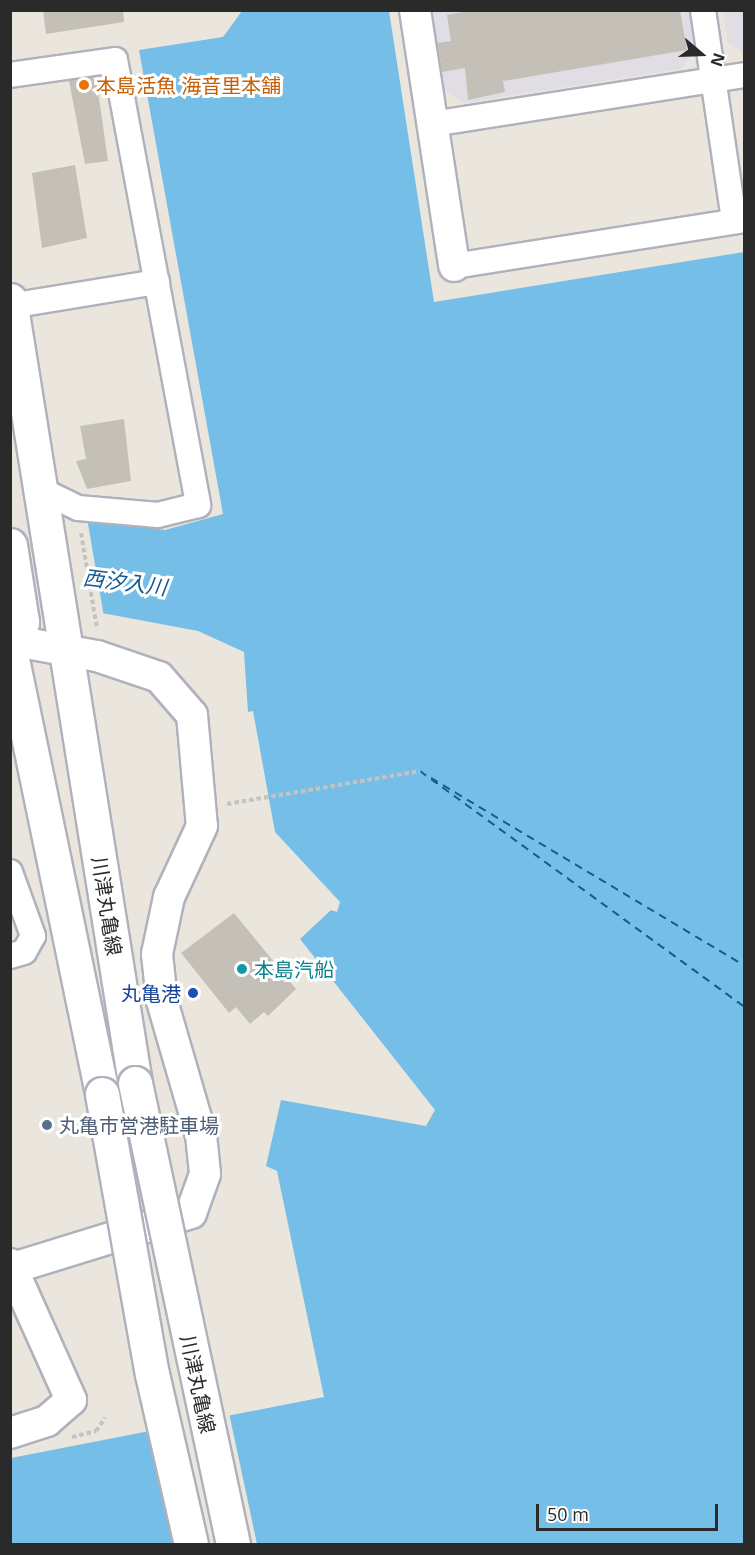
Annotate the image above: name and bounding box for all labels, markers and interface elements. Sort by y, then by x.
north arrow [671,24,731,84]
text: N [706,50,731,70]
place label: 本島活魚 海音里本舗 [96,73,281,97]
marker: 本島活魚 海音里本舗 [77,78,91,92]
water label: 西汐入川 [82,564,168,600]
street label: 川津丸亀線 [87,855,127,957]
place label: 本島汽船 [254,957,334,981]
marker: 本島汽船 [235,962,249,976]
place label: 丸亀港 [121,981,181,1005]
marker: 丸亀港 [186,986,200,1000]
place label: 丸亀市営港駐車場 [59,1113,219,1137]
marker: 丸亀市営港駐車場 [40,1118,54,1132]
street label: 川津丸亀線 [176,1333,220,1435]
scale bar [539,1492,720,1530]
text: 50 m [547,1502,589,1526]

